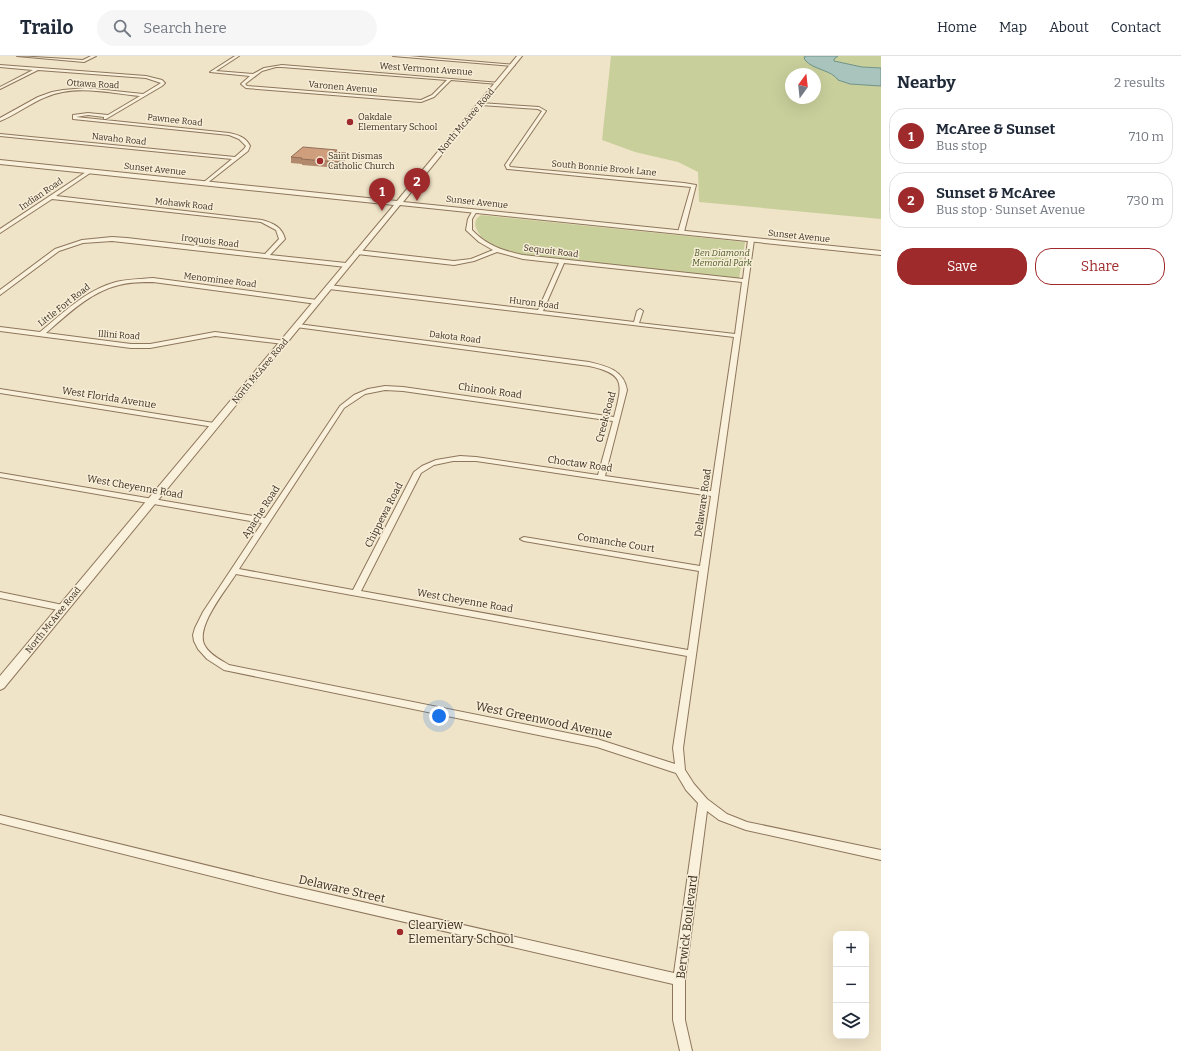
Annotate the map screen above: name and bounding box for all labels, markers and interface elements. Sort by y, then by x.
search box [97,10,377,46]
text: Trailo [20,16,73,39]
icon: search [111,17,133,39]
text: Search here [143,19,227,37]
text: Home [937,19,977,36]
text: Map [999,19,1027,36]
text: About [1049,19,1089,36]
text: Contact [1111,19,1161,36]
street label: West Vermont Avenue [379,61,473,77]
north arrow [785,68,821,104]
text: Nearby [897,72,956,93]
text: 2 results [1114,75,1165,90]
street label: Ottawa Road [66,78,120,90]
street label: Varonen Avenue [308,79,378,95]
street label: North McAree Road [436,86,497,156]
street label: Pawnee Road [147,112,204,128]
place label: Oakdale Elementary School [358,112,438,132]
marker: Oakdale Elementary School [345,117,355,127]
text: McAree & Sunset [936,120,1056,138]
text: 1 [908,129,914,144]
text: 710 m [1129,129,1164,144]
street label: Navaho Road [91,131,147,147]
text: Bus stop [936,138,987,153]
place label: Saint Dismas Catholic Church [328,151,395,171]
marker: Saint Dismas Catholic Church [315,156,325,166]
street label: South Bonnie Brook Lane [551,158,657,178]
street label: Sunset Avenue [123,161,187,177]
pin: 2 [404,168,430,201]
street label: Indian Road [17,175,65,212]
pin: 1 [369,178,395,211]
text: Sunset & McAree [936,184,1056,202]
text: 2 [907,193,915,208]
text: 730 m [1127,193,1164,208]
street label: Sunset Avenue [445,194,509,210]
street label: Mohawk Road [154,196,214,212]
text: Bus stop · Sunset Avenue [936,202,1085,217]
street label: Sunset Avenue [767,228,831,244]
street label: Iroquois Road [181,233,240,250]
street label: Sequoit Road [523,243,580,259]
park label: Ben Diamond Memorial Park [692,248,752,268]
button: Save [897,248,1027,285]
button: Share [1035,248,1165,285]
street label: Menominee Road [183,271,258,290]
street label: Little Fort Road [36,281,93,328]
street label: Huron Road [508,295,560,311]
street label: Illini Road [98,329,141,342]
street label: Dakota Road [428,329,482,345]
street label: North McAree Road [230,336,291,406]
street label: Chinook Road [457,381,523,401]
street label: West Florida Avenue [61,385,157,411]
street label: Creek Road [593,390,619,444]
street label: Choctaw Road [547,454,613,475]
street label: Delaware Road [692,468,714,538]
street label: West Cheyenne Road [86,473,184,501]
street label: Chippewa Road [362,480,406,550]
street label: Apache Road [239,483,283,541]
street label: Comanche Court [577,531,656,555]
street label: North McAree Road [23,584,83,655]
street label: West Cheyenne Road [416,587,514,615]
street label: West Greenwood Avenue [474,699,614,741]
your location [429,706,449,726]
street label: Delaware Street [297,872,387,906]
street label: Berwick Boulevard [674,874,700,980]
place label: Clearview Elementary School [408,918,514,946]
marker: Clearview Elementary School [395,927,405,937]
map controls [833,931,869,1039]
button: + [833,931,869,967]
button: − [833,967,869,1003]
button: layers [833,1003,869,1039]

